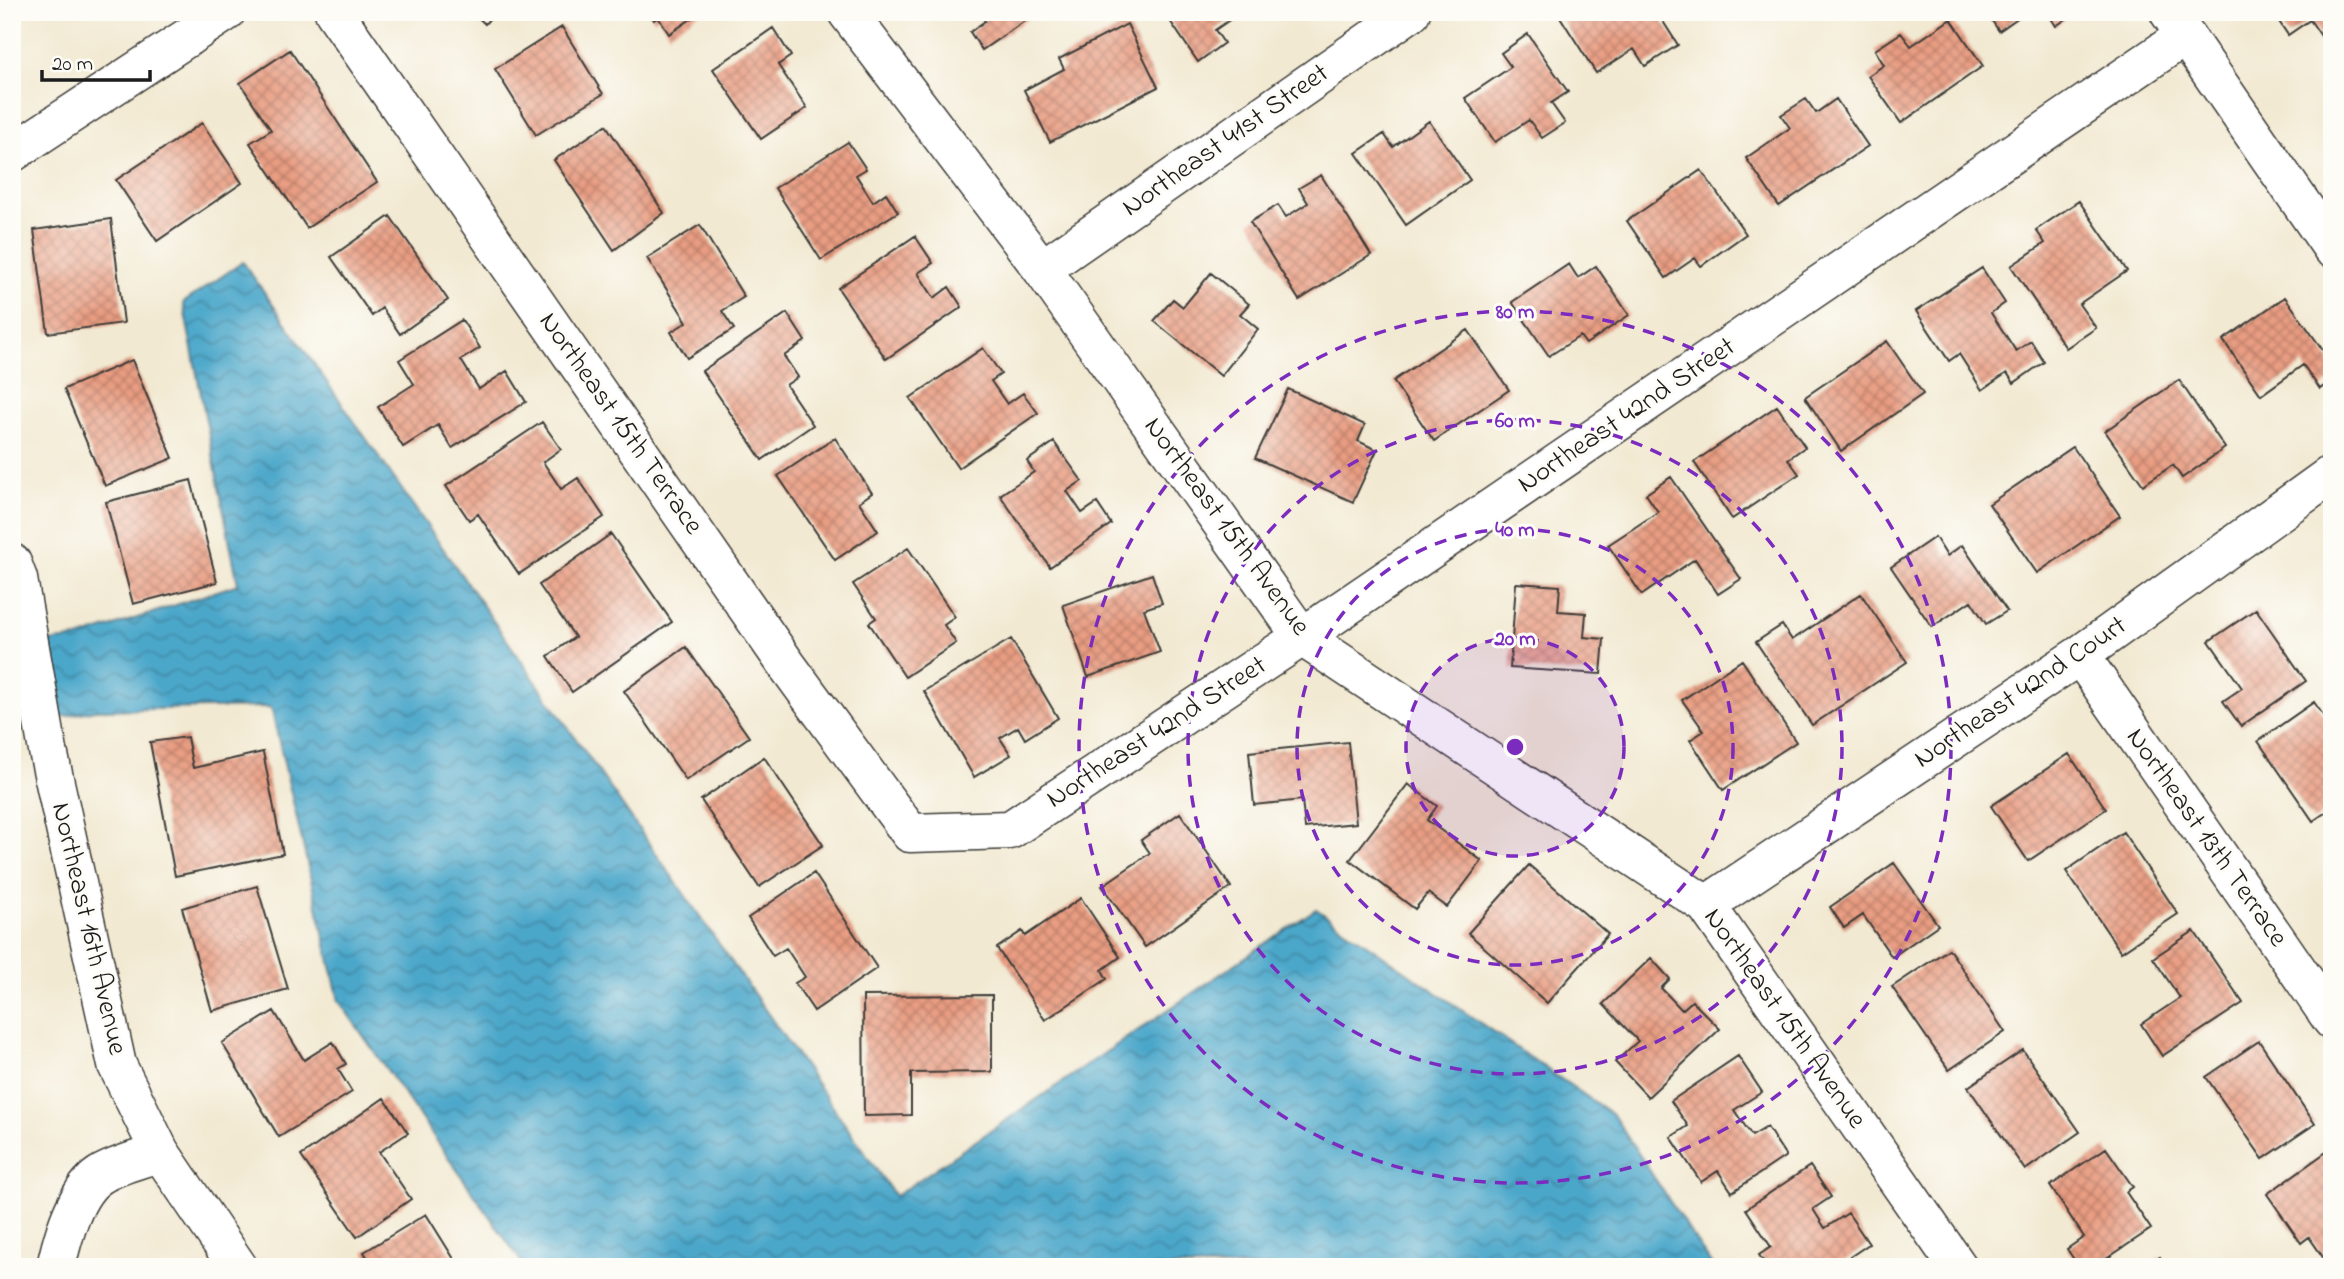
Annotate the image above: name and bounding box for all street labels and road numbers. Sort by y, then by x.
street label: Northeast 41st Street [1114,54,1338,228]
street label: Northeast 15th Terrace [528,304,713,544]
street label: Northeast 42nd Street [1510,328,1744,504]
street label: Northeast 15th Avenue [1133,409,1320,645]
street label: Northeast 42nd Court [1906,606,2136,780]
street label: Northeast 42nd Street [1039,646,1275,820]
street label: Northeast 13th Terrace [2115,720,2297,956]
street label: Northeast 16th Avenue [39,799,137,1060]
street label: Northeast 15th Avenue [1692,900,1876,1138]

